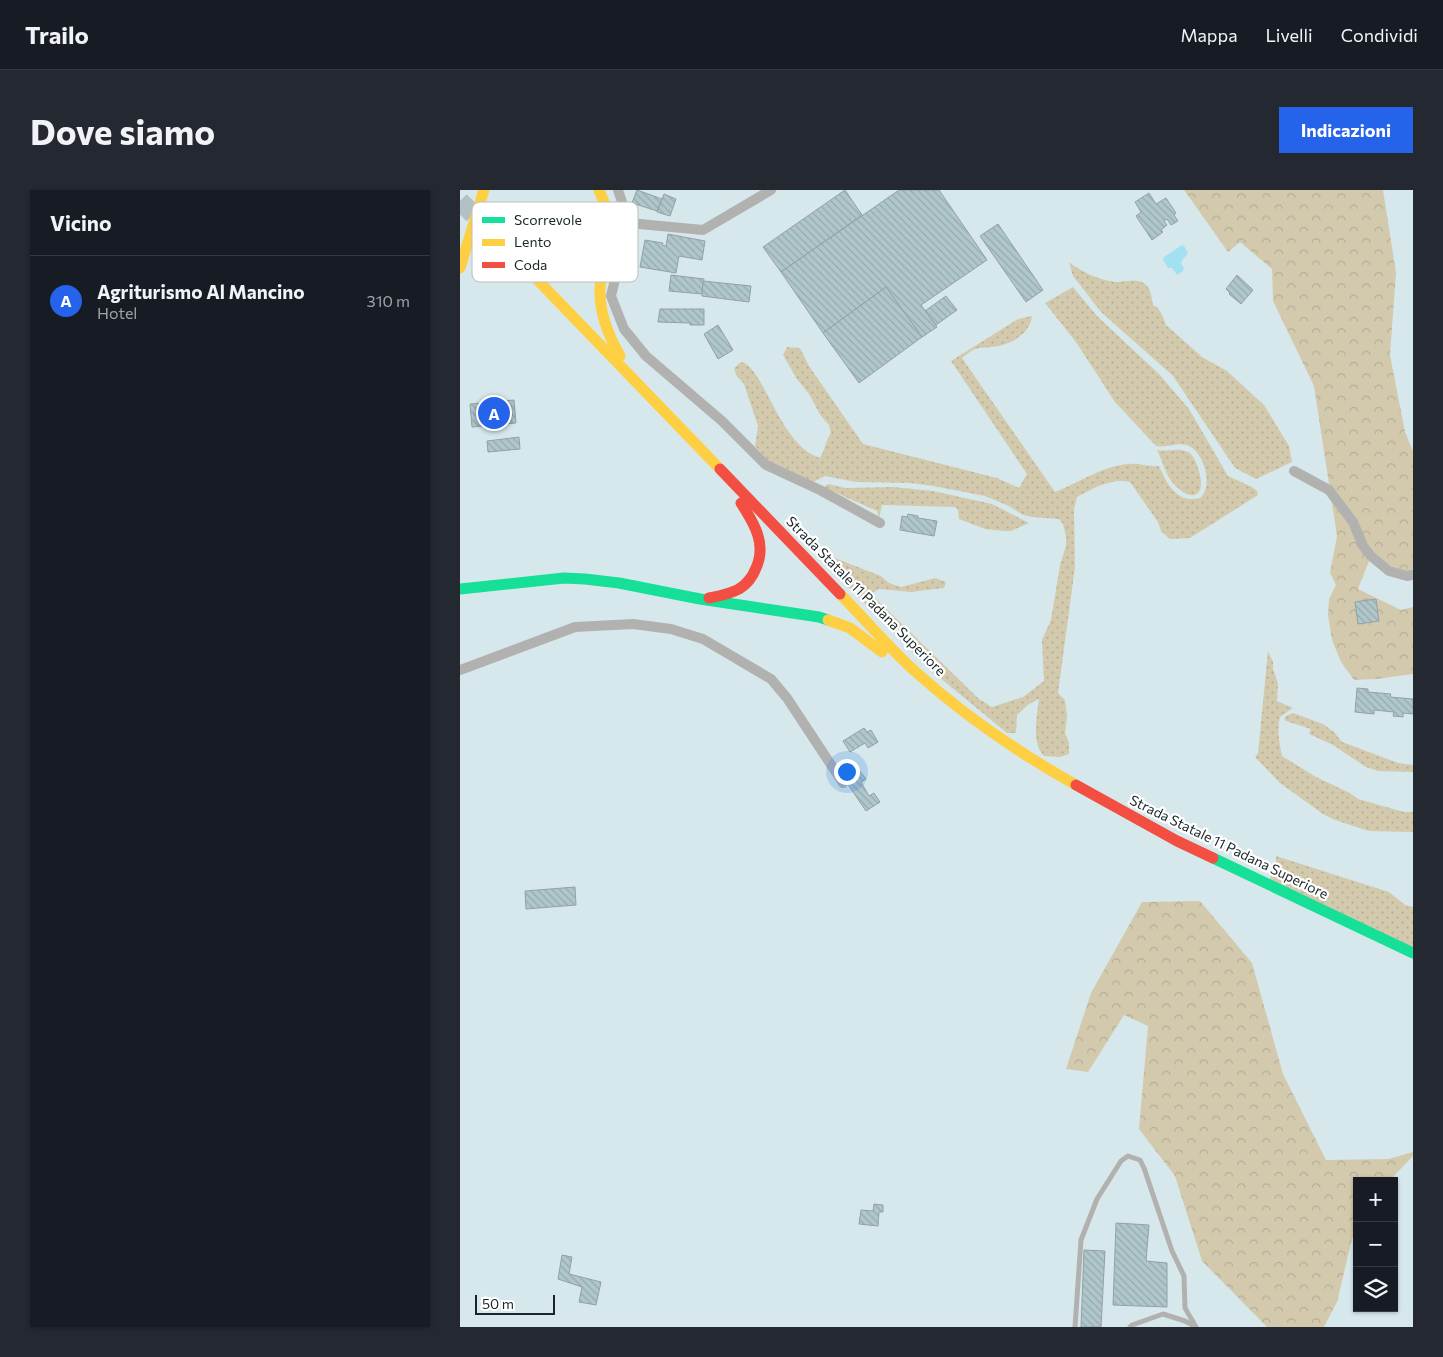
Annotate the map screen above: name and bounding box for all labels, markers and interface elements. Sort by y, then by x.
text: Trailo [25,20,89,49]
text: Mappa [1180,24,1238,46]
text: Livelli [1266,24,1313,46]
text: Condividi [1341,24,1418,46]
button: Indicazioni [1279,107,1413,153]
text: Dove siamo [30,109,215,152]
legend [472,202,638,282]
text: Vicino [50,210,111,235]
text: Scorrevole [514,211,582,228]
text: Lento [514,233,551,250]
text: Coda [514,256,547,273]
text: Agriturismo Al Mancino [97,280,305,303]
text: A [60,291,72,310]
text: 310 m [367,291,410,310]
text: Hotel [97,303,137,322]
pin: A [478,394,510,432]
street label: Strada Statale 11 Padana Superiore [783,512,950,679]
your location [834,759,860,785]
street label: Strada Statale 11 Padana Superiore [1127,791,1331,902]
map controls [1353,1177,1398,1312]
button: + [1353,1177,1398,1222]
button: − [1353,1222,1398,1267]
button: layers [1353,1267,1398,1312]
scale bar [475,1292,555,1315]
text: 50 m [482,1295,514,1312]

